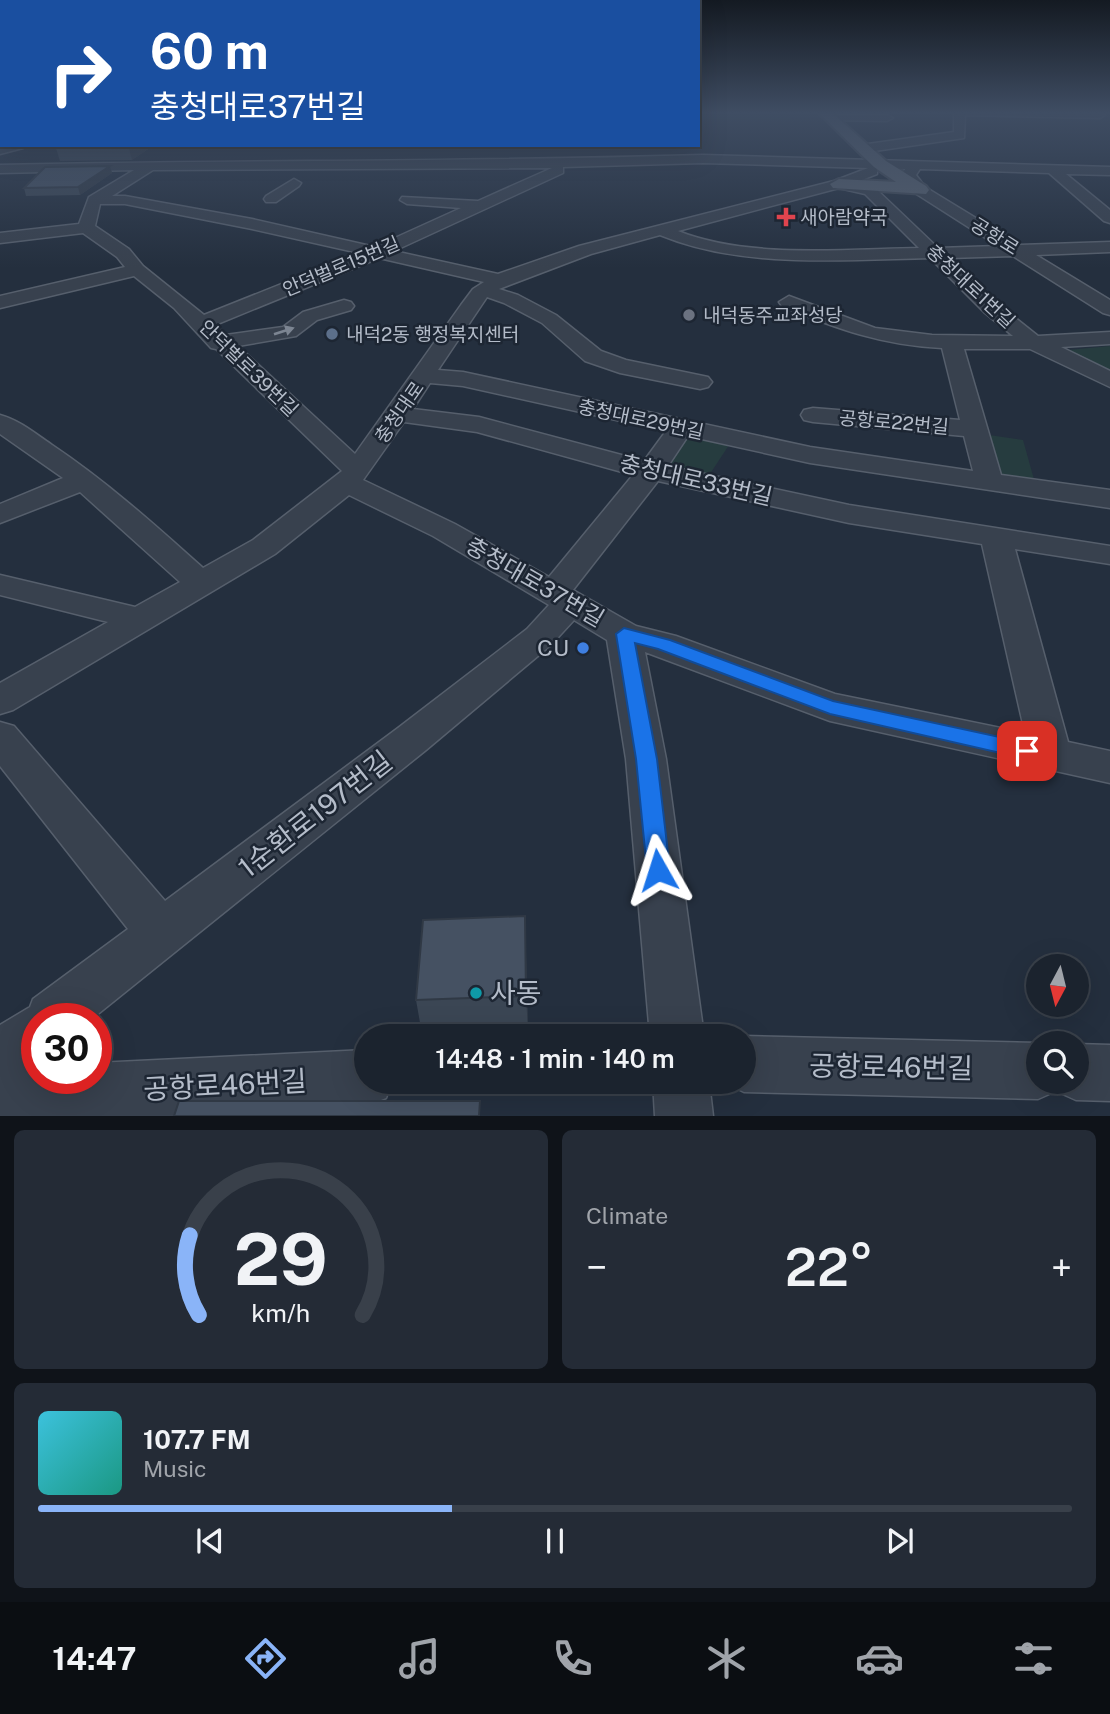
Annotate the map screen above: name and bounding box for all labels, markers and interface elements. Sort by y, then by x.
text: 60 m [150,22,269,80]
icon: right [35,28,126,119]
text: 충청대로37번길 [150,88,365,125]
place label: 새아람약국 [800,206,887,228]
marker: 새아람약국 [778,209,794,225]
street label: 공항로 [967,213,1023,259]
street label: 안덕벌로15번길 [279,231,403,301]
street label: 충청대로1번길 [922,240,1020,332]
place label: 내덕동주교좌성당 [703,304,843,326]
marker: 내덕동주교좌성당 [681,307,697,323]
street label: 안덕벌로39번길 [195,315,303,421]
place label: 내덕2동 행정복지센터 [346,323,519,345]
one-way arrow [274,325,295,335]
marker: 내덕2동 행정복지센터 [324,326,340,342]
street label: 충청대로 [370,377,428,447]
street label: 충청대로29번길 [576,395,706,443]
street label: 공항로22번길 [838,406,950,438]
street label: 충청대로33번길 [617,449,775,510]
street label: 충청대로37번길 [461,531,609,632]
place label: CU [537,634,569,661]
marker: CU [575,640,591,656]
pin [997,721,1057,781]
icon: arrive [1008,732,1046,770]
street label: 1순환로197번길 [231,744,398,884]
position arrow [621,833,695,907]
north arrow [1026,954,1088,1017]
map controls [1026,954,1089,1094]
place label: 사동 [490,976,542,1009]
marker: 사동 [468,985,484,1001]
speed limit sign: 30 [21,1003,112,1094]
button: search [1026,1031,1089,1094]
text: 14:48 · 1 min · 140 m [435,1043,675,1074]
street label: 공항로46번길 [809,1049,973,1084]
street label: 공항로46번길 [142,1064,308,1105]
text: Climate [586,1202,668,1229]
text: 29 [234,1217,328,1302]
text: 22° [785,1237,873,1298]
text: − [586,1245,607,1290]
text: + [1051,1245,1072,1290]
text: km/h [252,1298,310,1328]
text: 107.7 FM [143,1424,251,1455]
text: Music [143,1455,207,1482]
icon: previous [191,1522,229,1560]
icon: pause [536,1522,574,1560]
icon: next [881,1522,919,1560]
icon: directions [241,1634,290,1683]
icon: music [395,1634,444,1683]
icon: phone [548,1634,597,1683]
icon: climate [702,1634,751,1683]
icon: car [855,1634,904,1683]
icon: filters [1009,1634,1058,1683]
text: 14:47 [52,1640,137,1677]

